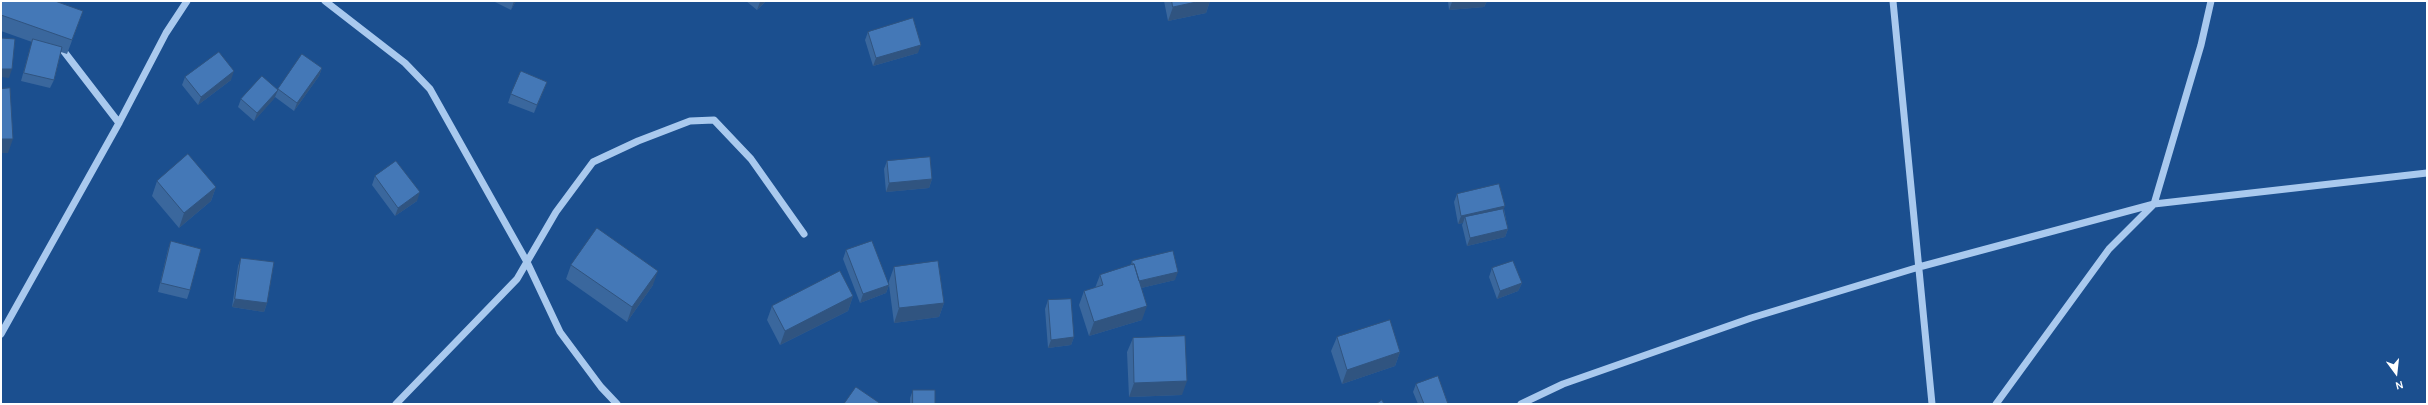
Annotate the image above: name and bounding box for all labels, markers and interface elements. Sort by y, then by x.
north arrow [2376,353,2416,393]
text: N [2394,378,2405,392]

